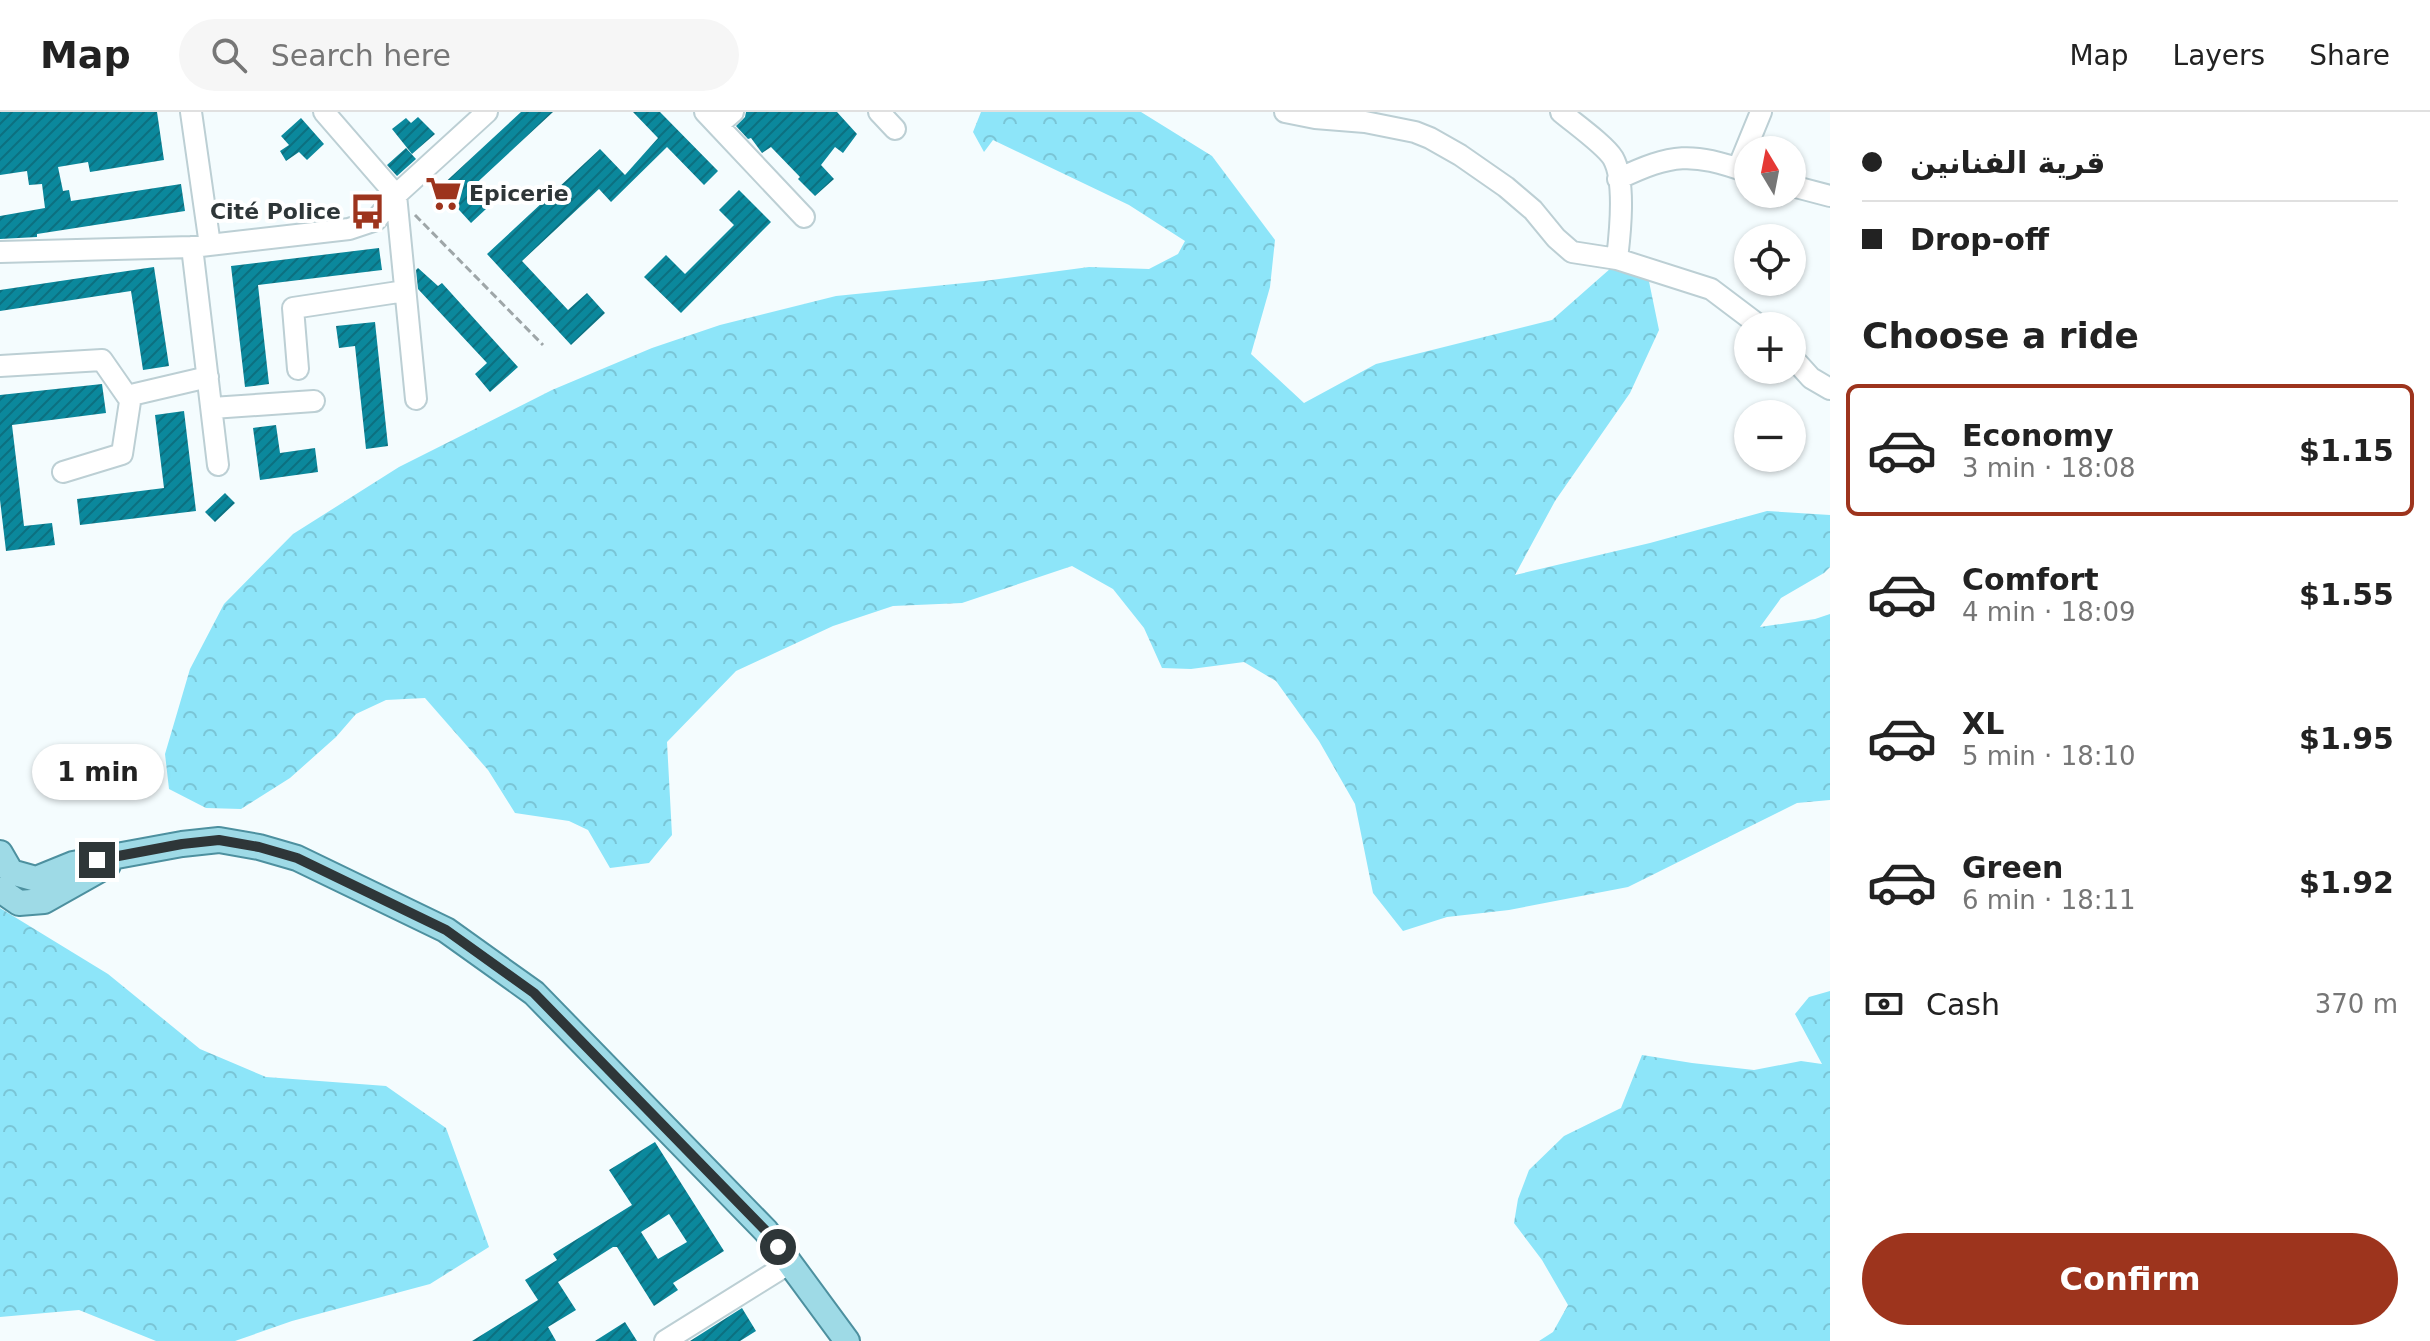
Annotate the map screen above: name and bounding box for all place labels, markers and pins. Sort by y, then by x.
supermarket icon: Epicerie [424,174,462,212]
place label: Epicerie [469,181,569,206]
bus stop icon: Cité Police [348,192,386,230]
place label: Cité Police [210,199,341,224]

